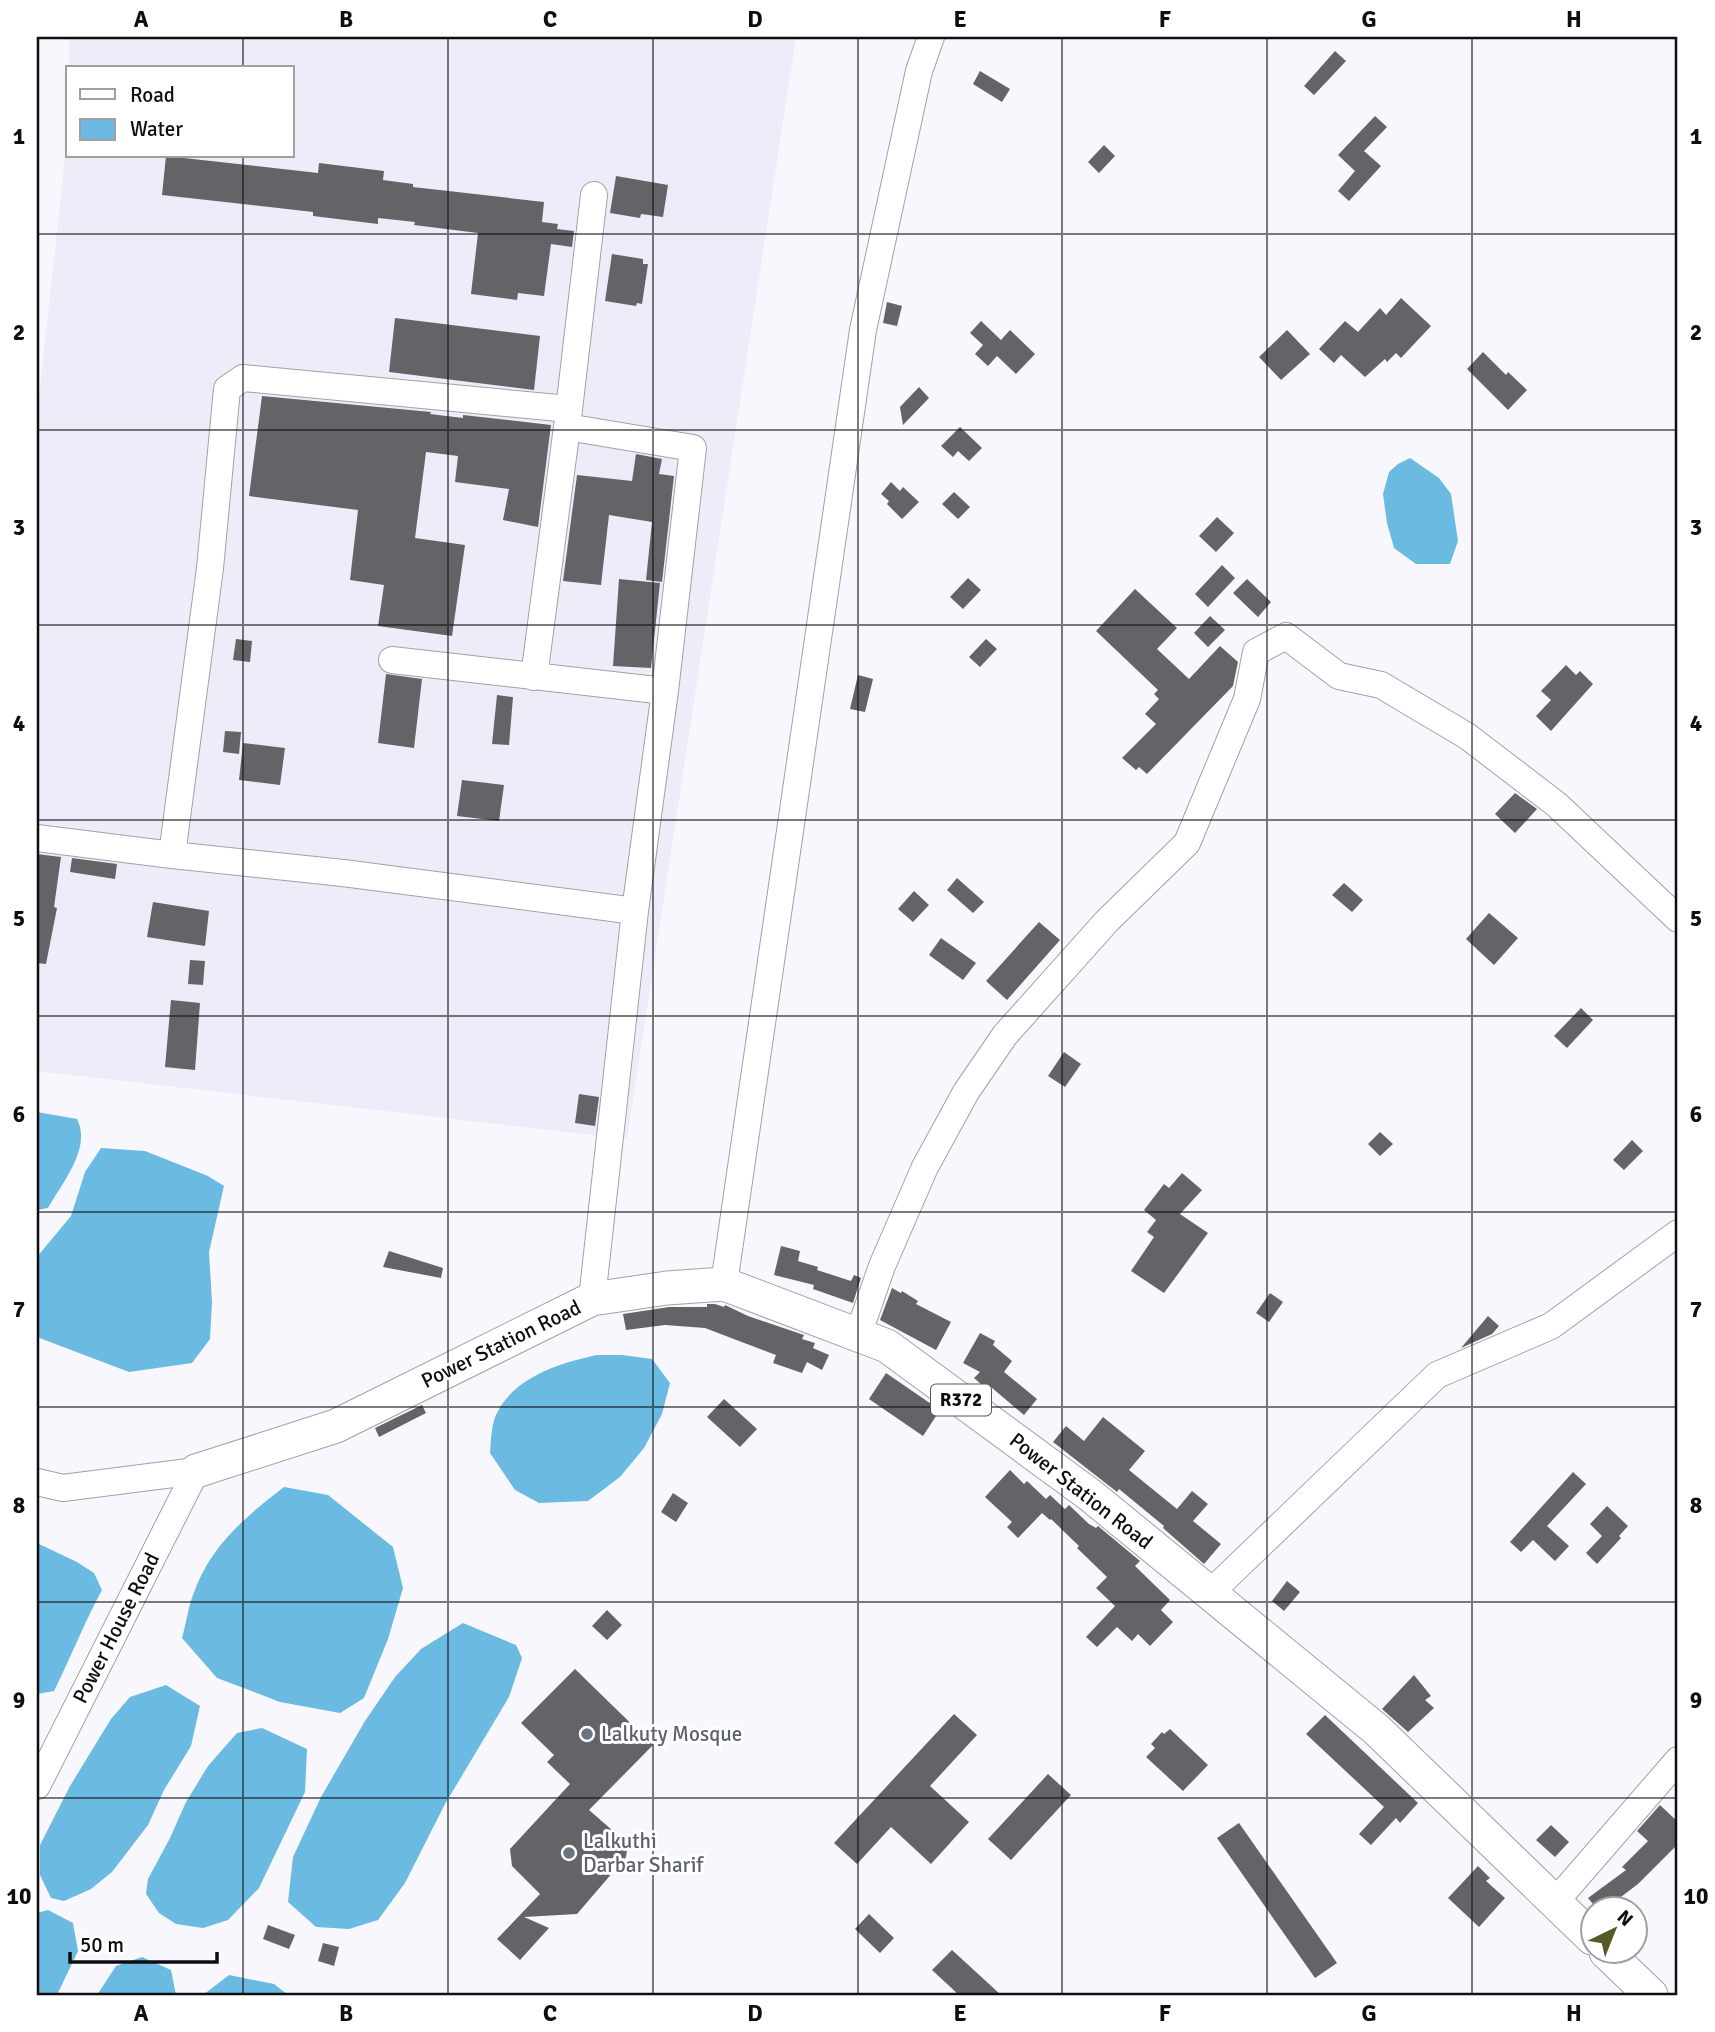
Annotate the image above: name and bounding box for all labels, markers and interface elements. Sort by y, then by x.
text: A [134,5,149,34]
text: B [339,5,353,34]
text: C [543,5,557,34]
text: D [747,5,763,34]
text: E [953,5,967,34]
text: F [1159,5,1171,34]
text: G [1361,5,1377,34]
text: H [1566,5,1582,34]
legend [66,66,294,158]
text: Road [130,82,175,108]
text: Water [130,116,183,142]
text: 1 [13,122,25,151]
text: 1 [1690,122,1702,151]
text: 2 [13,318,25,347]
text: 2 [1690,318,1702,347]
text: 3 [13,513,25,542]
text: 3 [1690,513,1702,542]
text: 4 [13,709,25,738]
text: 4 [1690,709,1702,738]
text: 5 [13,904,25,933]
text: 5 [1690,904,1702,933]
text: 6 [13,1100,25,1129]
text: 6 [1690,1100,1702,1129]
street label: Power Station Road [417,1294,585,1394]
text: 7 [13,1295,25,1324]
text: 7 [1690,1295,1702,1324]
road number: R372 [931,1384,991,1416]
street label: Power Station Road [1004,1427,1158,1555]
text: 8 [13,1491,25,1520]
text: 8 [1690,1491,1702,1520]
street label: Power House Road [67,1548,165,1708]
text: 9 [13,1686,25,1715]
text: 9 [1690,1686,1702,1715]
place label: Lalkuty Mosque [601,1721,742,1747]
marker: Lalkuty Mosque [579,1726,595,1742]
place label: Lalkuthi Darbar Sharif [583,1828,704,1878]
marker: Lalkuthi Darbar Sharif [561,1845,577,1861]
text: 10 [7,1882,31,1911]
text: 10 [1684,1882,1708,1911]
north arrow [1578,1896,1648,1966]
text: N [1612,1905,1638,1932]
scale bar [70,1920,217,1964]
text: 50 m [80,1932,124,1958]
text: A [134,1999,149,2028]
text: B [339,1999,353,2028]
text: C [543,1999,557,2028]
text: D [747,1999,763,2028]
text: E [953,1999,967,2028]
text: F [1159,1999,1171,2028]
text: G [1361,1999,1377,2028]
text: H [1566,1999,1582,2028]

